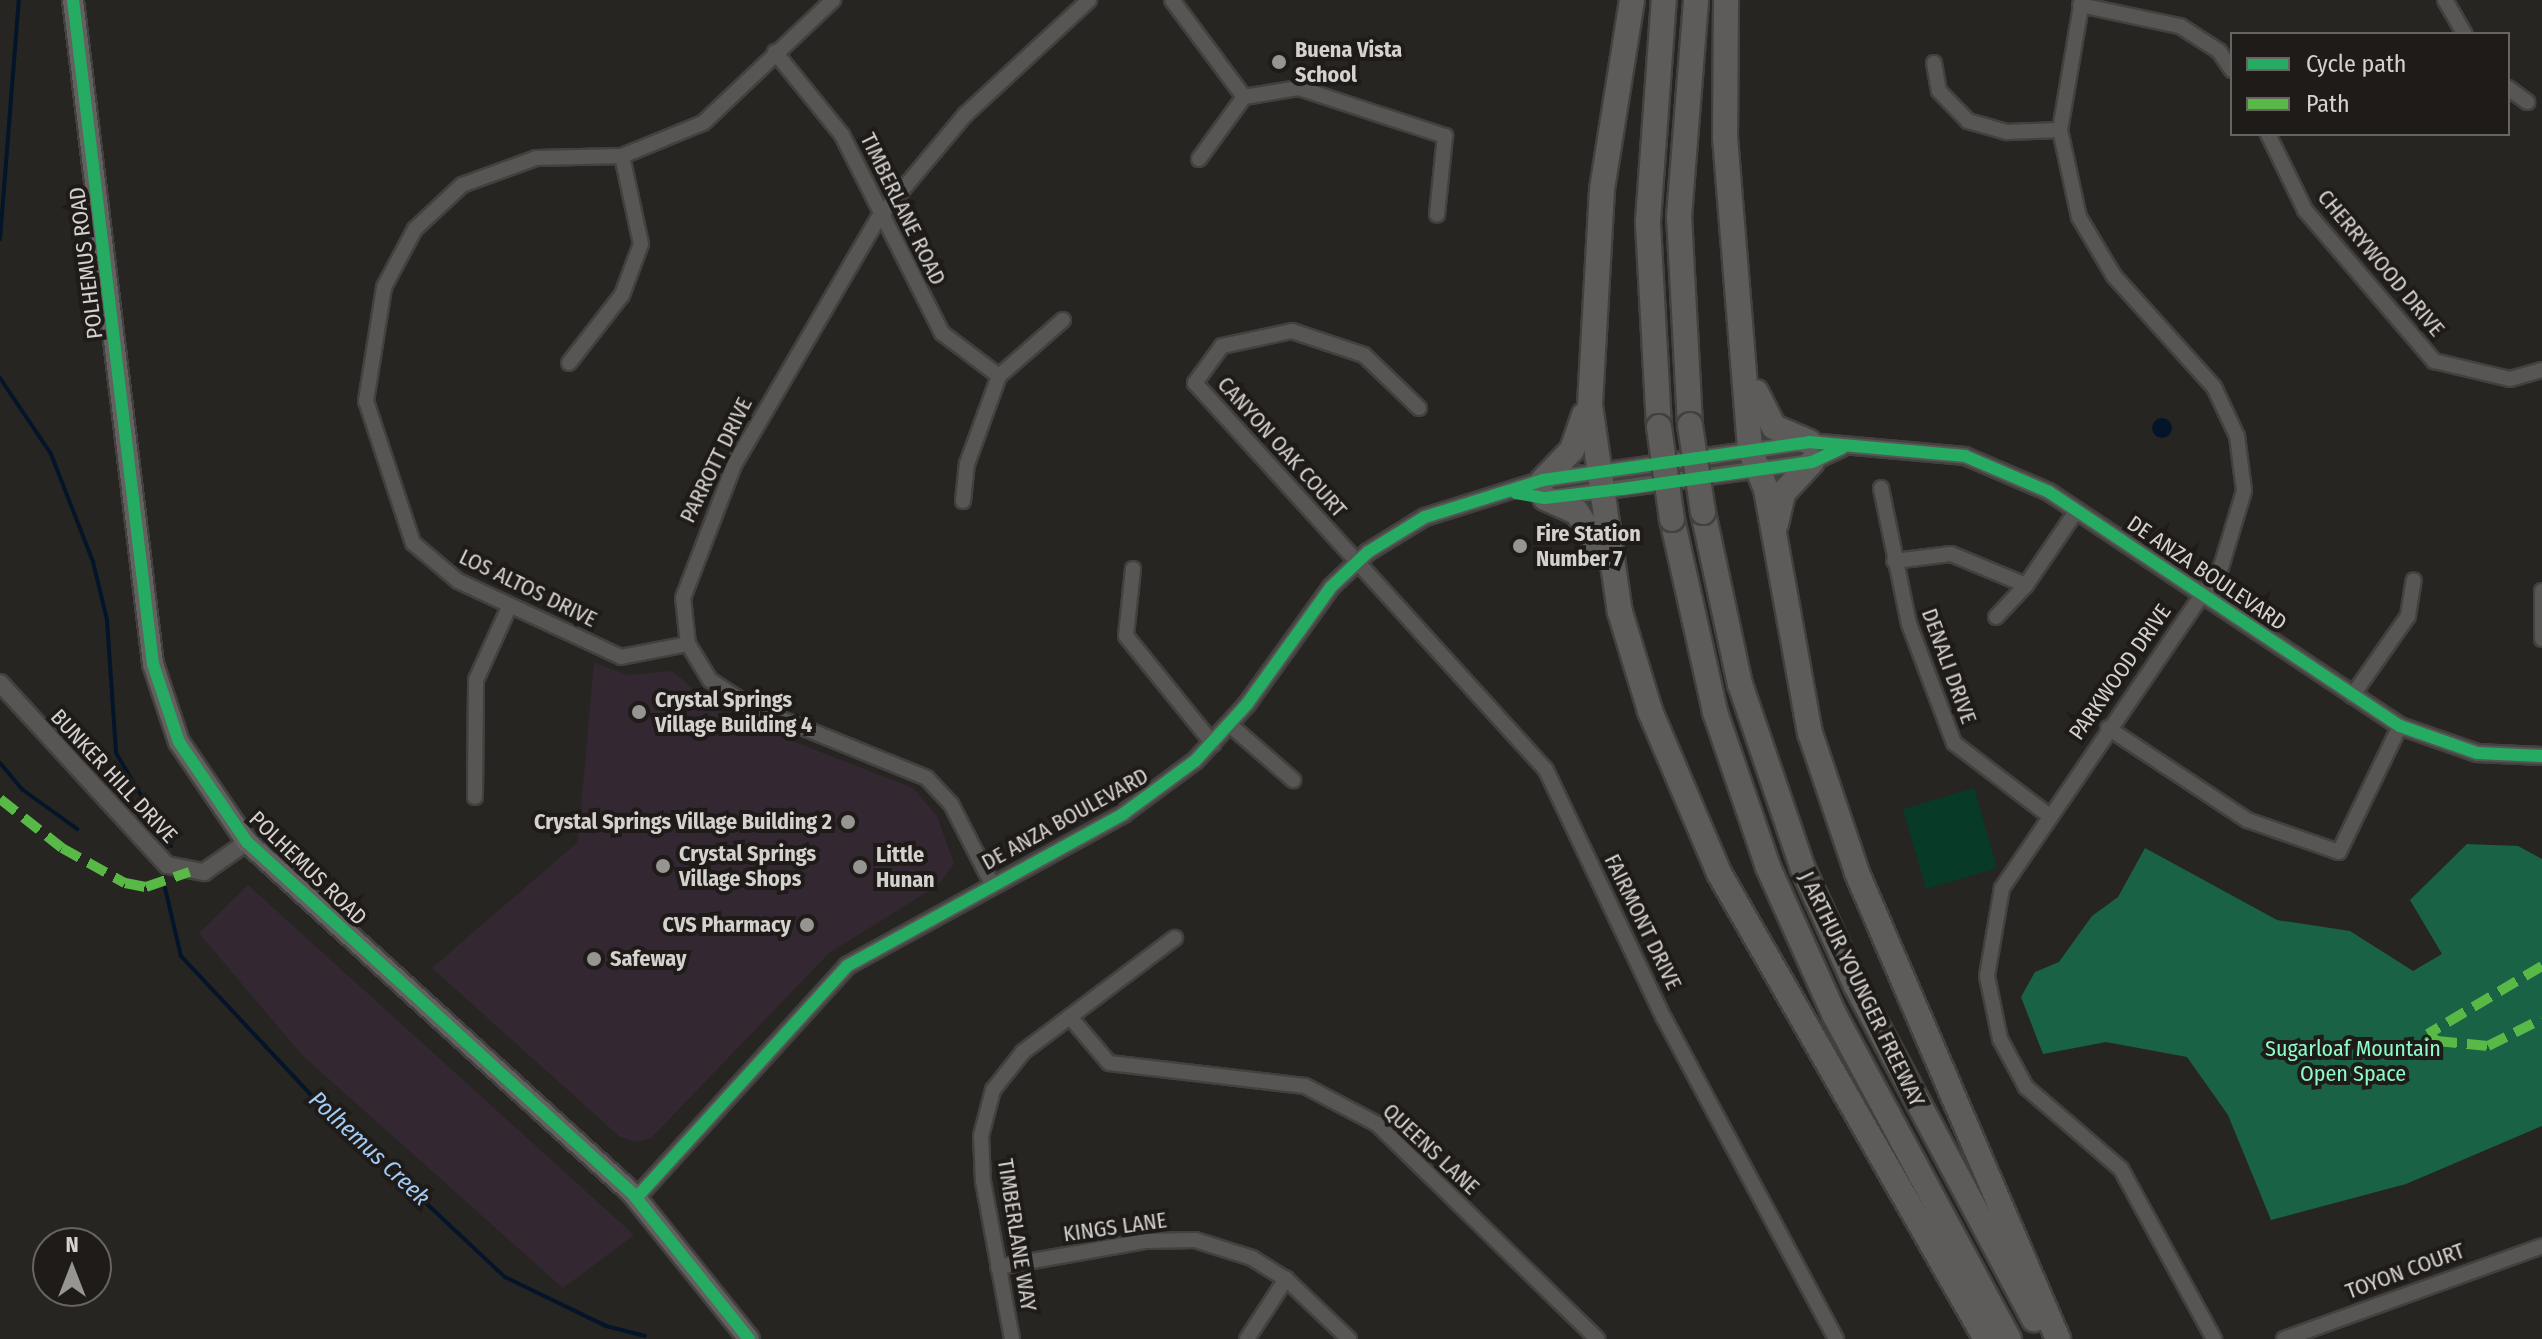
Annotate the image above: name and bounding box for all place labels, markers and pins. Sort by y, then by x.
place label: Buena Vista School [1295,36,1402,88]
marker: Buena Vista School [1270,53,1288,71]
place label: Fire Station Number 7 [1536,520,1641,572]
marker: Fire Station Number 7 [1511,537,1529,555]
place label: Crystal Springs Village Building 4 [655,686,812,738]
marker: Crystal Springs Village Building 4 [630,703,648,721]
place label: Crystal Springs Village Building 2 [534,809,832,835]
marker: Crystal Springs Village Building 2 [839,813,857,831]
place label: Crystal Springs Village Shops [679,840,816,892]
place label: Little Hunan [876,841,935,892]
marker: Crystal Springs Village Shops [654,857,672,875]
marker: Little Hunan [851,858,869,876]
place label: CVS Pharmacy [662,912,791,938]
marker: CVS Pharmacy [798,916,816,934]
place label: Safeway [610,946,686,972]
marker: Safeway [585,950,603,968]

